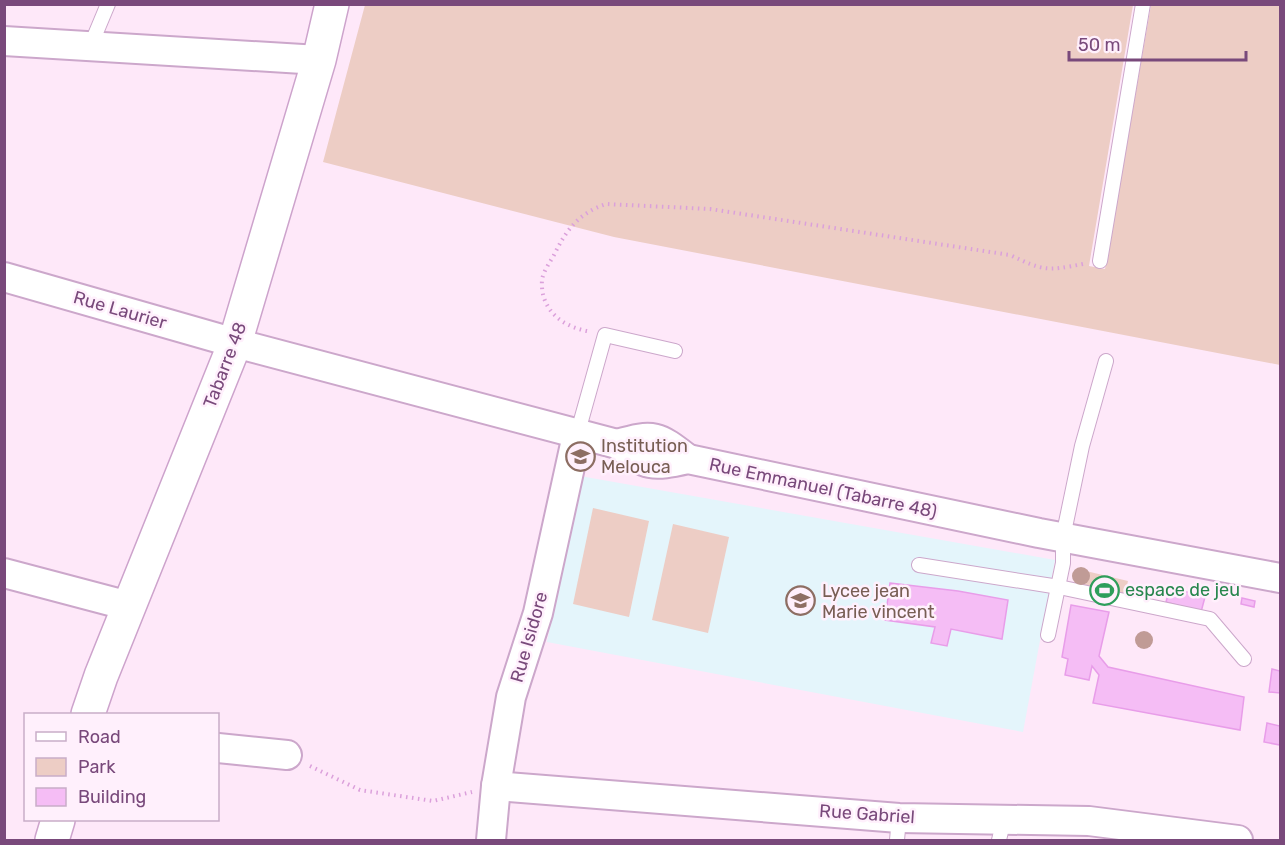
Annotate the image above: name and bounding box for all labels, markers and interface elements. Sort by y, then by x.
scale bar [1069,24,1246,62]
text: 50 m [1078,34,1121,56]
street label: Rue Laurier [71,286,169,334]
street label: Tabarre 48 [199,319,251,411]
place label: Institution Melouca [601,435,688,478]
school or university icon: Institution Melouca [564,440,596,472]
street label: Rue Emmanuel (Tabarre 48) [707,453,939,523]
sports icon: espace de jeu [1088,574,1120,606]
place label: espace de jeu [1125,579,1240,601]
place label: Lycee jean Marie vincent [822,580,935,623]
school or university icon: Lycee jean Marie vincent [785,585,817,617]
street label: Rue Isidore [506,589,552,685]
legend [24,713,219,821]
text: Road [78,726,121,748]
text: Park [78,756,116,778]
text: Building [78,786,146,808]
street label: Rue Gabriel [819,800,915,828]

